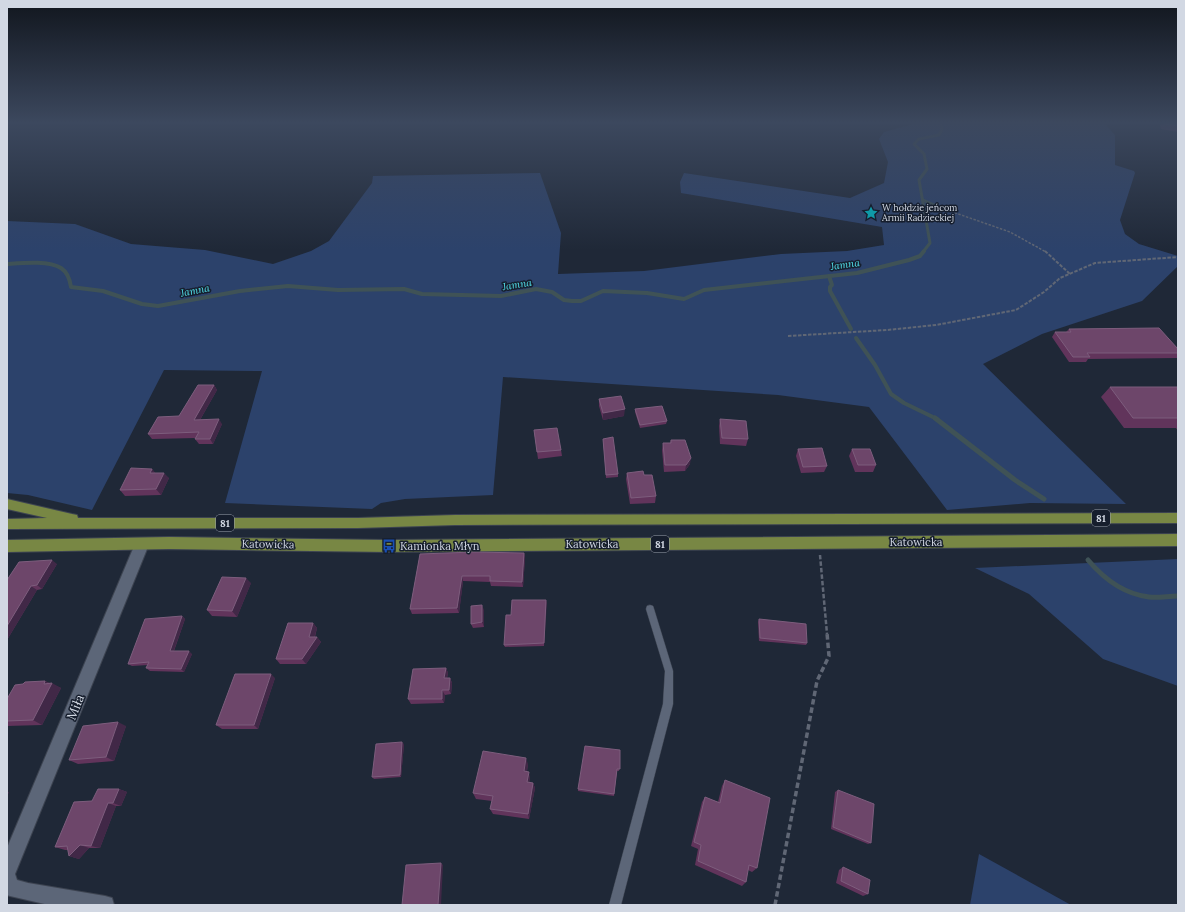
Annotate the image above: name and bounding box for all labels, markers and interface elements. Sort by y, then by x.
place label: W hołdzie jeńcom Armii Radzieckiej [881,202,957,223]
place icon: W hołdzie jeńcom Armii Radzieckiej [863,205,879,221]
water label: Jamna [829,256,861,273]
water label: Jamna [501,276,533,293]
water label: Jamna [178,281,211,300]
road number: 81 [1092,510,1110,526]
road number: 81 [216,515,234,531]
street label: Katowicka [889,535,943,549]
road number: 81 [651,536,669,552]
street label: Katowicka [241,537,295,551]
street label: Katowicka [565,537,619,551]
bus stop icon: Kamionka Młyn [381,538,397,554]
place label: Kamionka Młyn [400,539,480,553]
street label: Miła [63,692,88,723]

